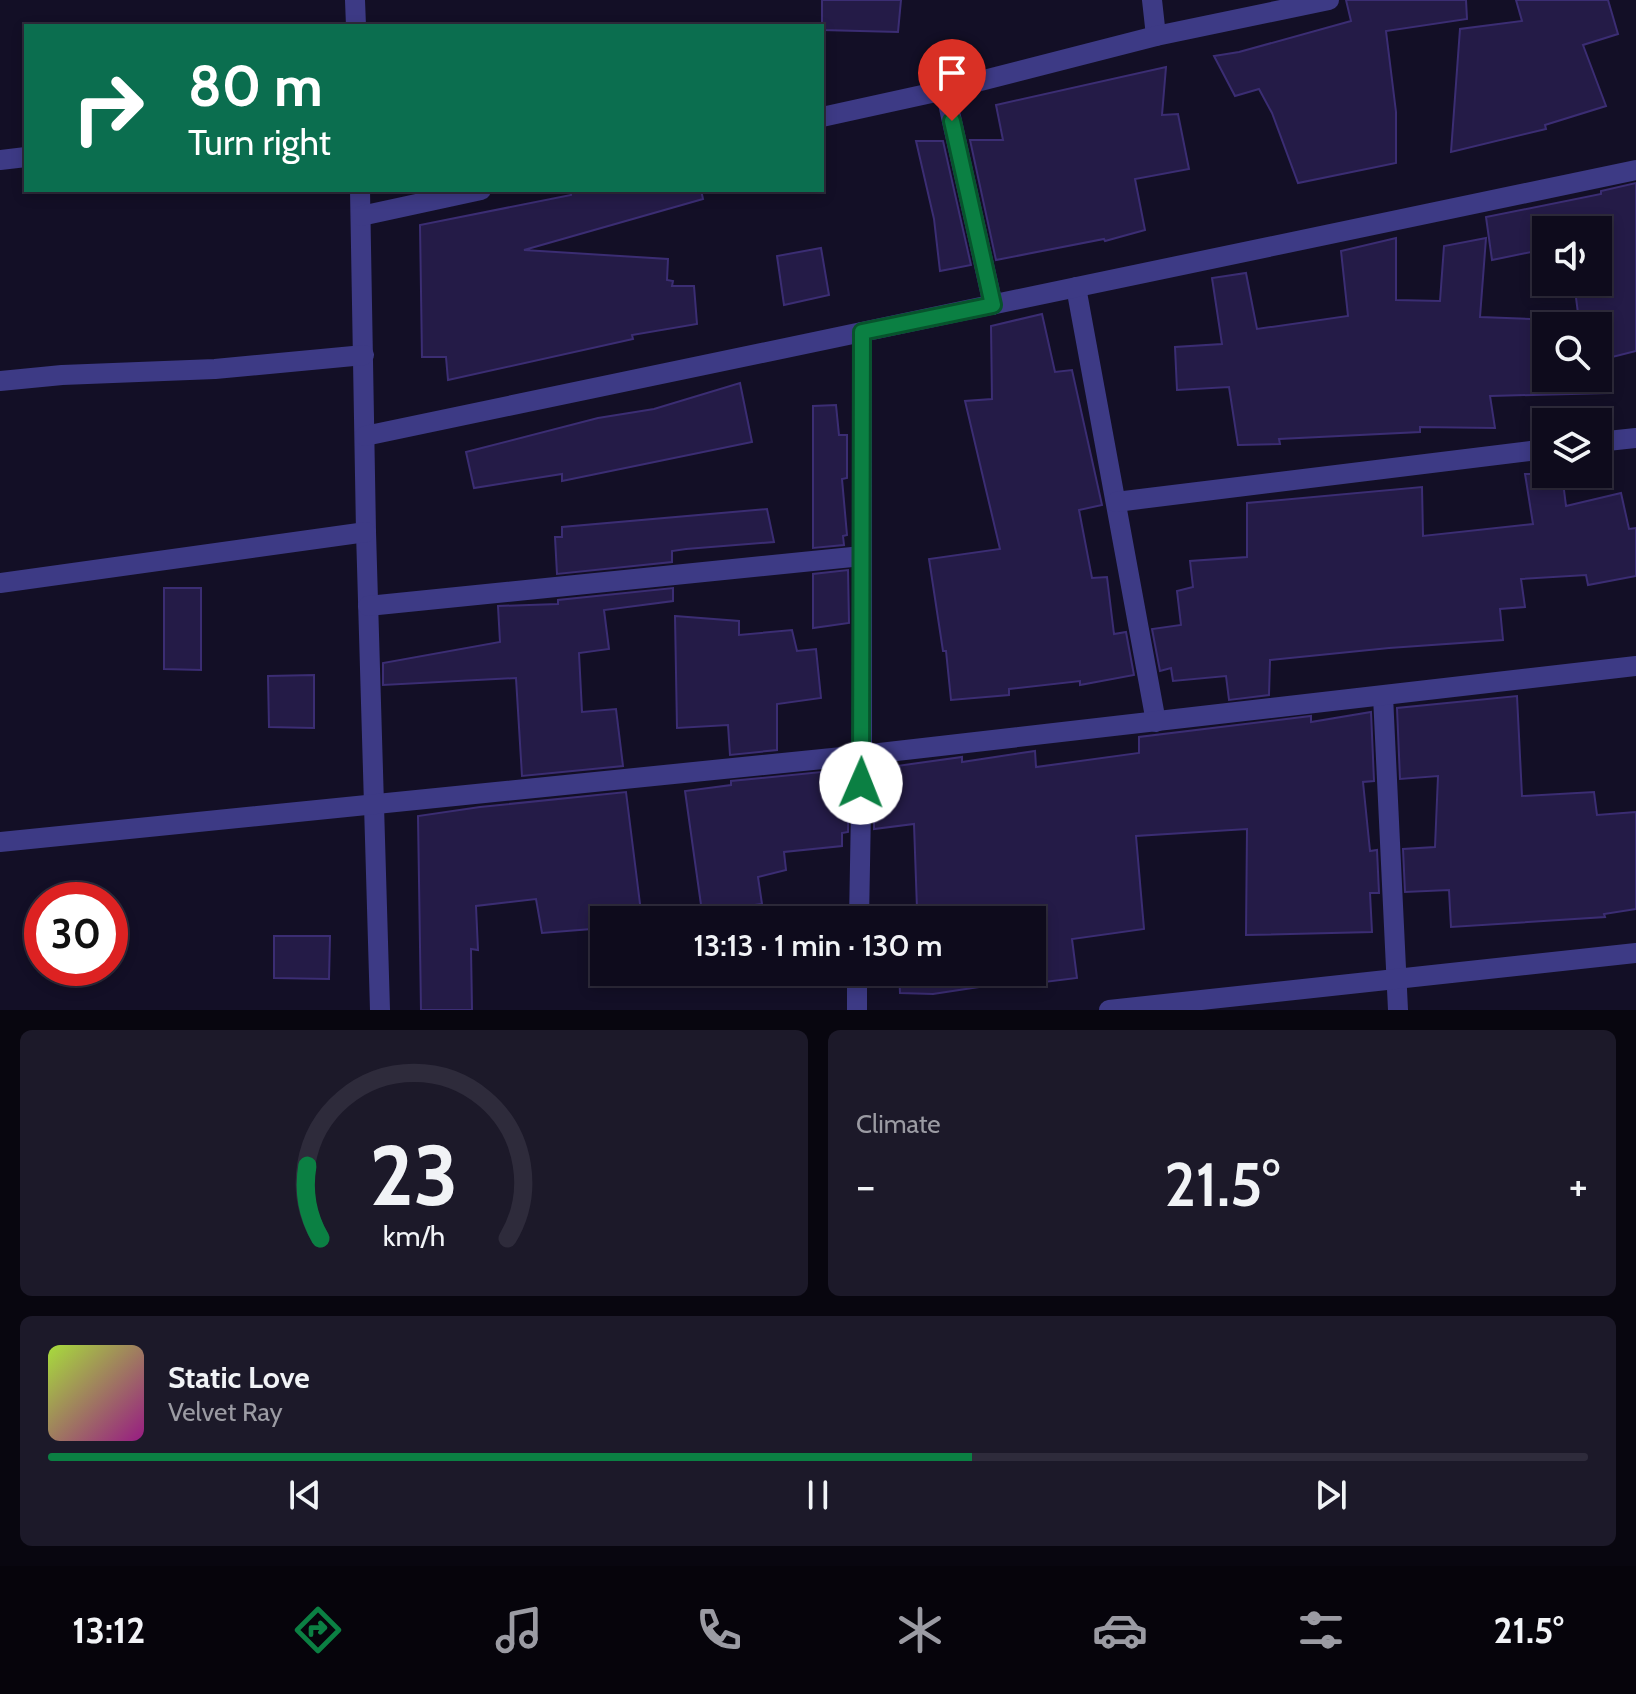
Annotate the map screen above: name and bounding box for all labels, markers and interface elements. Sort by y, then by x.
pin [918,39,986,121]
icon: arrive [930,51,974,95]
text: 80 m [188,52,323,120]
icon: right [56,56,160,160]
text: Turn right [188,120,331,164]
map controls [1532,216,1612,488]
button: sound [1532,216,1612,296]
button: search [1532,312,1612,392]
button: layers [1532,408,1612,488]
position arrow [819,741,903,825]
speed limit sign: 30 [24,882,128,986]
text: 13:13 · 1 min · 130 m [694,927,942,964]
text: Climate [856,1108,941,1140]
text: 23 [370,1125,458,1226]
text: 21.5° [1164,1148,1280,1221]
text: − [856,1159,875,1212]
text: + [1569,1159,1588,1212]
text: km/h [383,1218,445,1253]
text: Static Love [168,1359,310,1396]
text: Velvet Ray [168,1396,283,1428]
icon: previous [283,1473,327,1517]
icon: pause [796,1473,840,1517]
icon: next [1309,1473,1353,1517]
icon: directions [290,1602,346,1658]
icon: music [491,1602,547,1658]
icon: phone [691,1602,747,1658]
icon: climate [892,1602,948,1658]
icon: car [1092,1602,1148,1658]
icon: filters [1293,1602,1349,1658]
text: 13:12 [72,1608,145,1652]
text: 21.5° [1494,1608,1564,1652]

